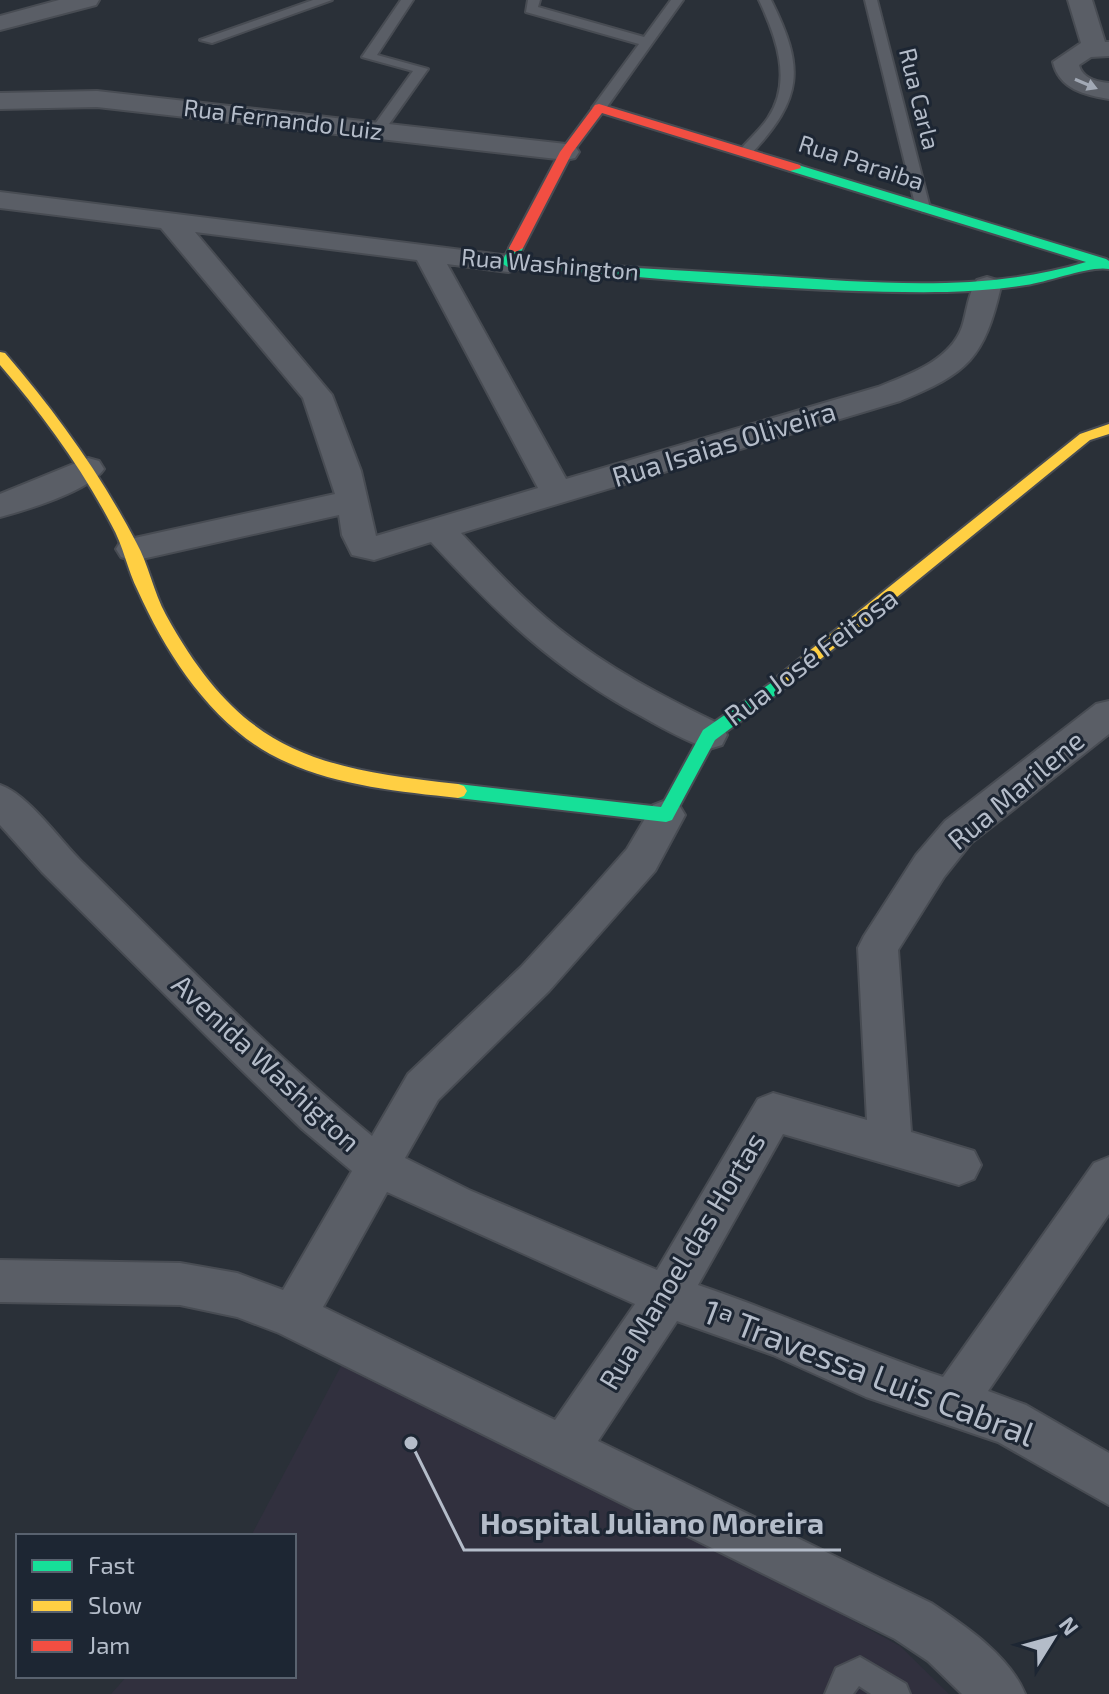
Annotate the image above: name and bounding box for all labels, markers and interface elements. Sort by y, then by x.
street label: Rua Carla [894,45,947,153]
one-way arrow [1074,78,1097,91]
street label: Rua Fernando Luiz [182,92,384,145]
street label: Rua Paraiba [795,128,928,195]
street label: Rua Washington [460,241,640,286]
street label: Rua Isaias Oliveira [608,393,840,493]
street label: Rua José Feitosa [717,580,904,732]
street label: Rua Marilene [940,722,1090,856]
street label: Avenida Washigton [166,966,368,1158]
street label: Rua Manoel das Hortas [591,1126,771,1395]
street label: 1ª Travessa Luis Cabral [698,1290,1041,1454]
callout: Hospital Juliano Moreira [464,1496,841,1550]
text: Hospital Juliano Moreira [480,1504,824,1540]
legend [16,1534,296,1678]
text: Fast [88,1550,135,1579]
text: Slow [88,1590,142,1619]
north arrow [1013,1598,1093,1678]
text: N [1055,1611,1085,1640]
text: Jam [88,1630,130,1659]

